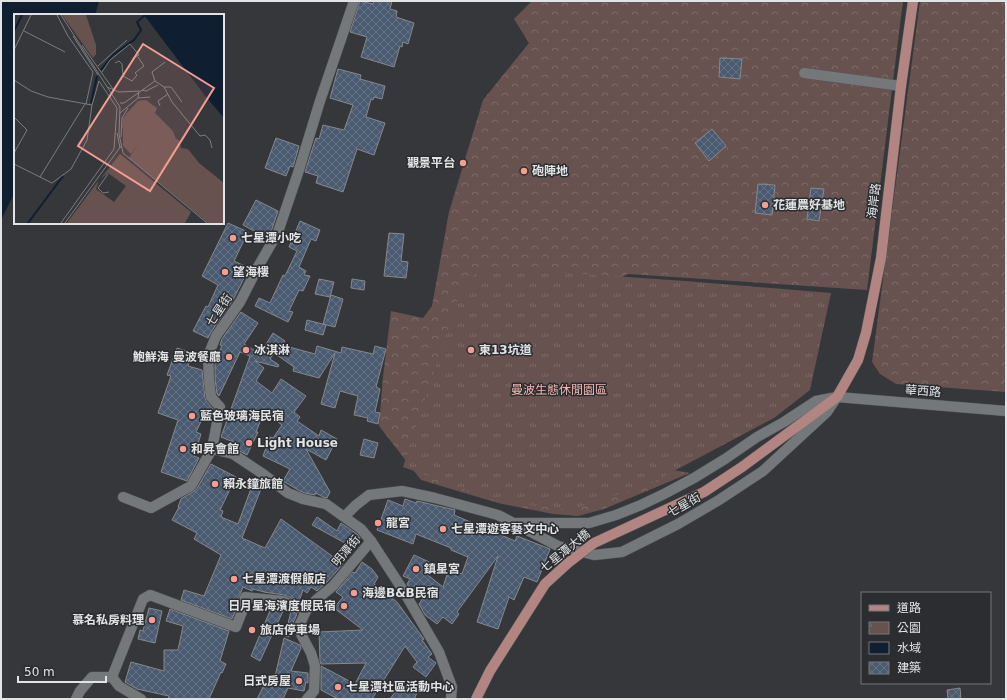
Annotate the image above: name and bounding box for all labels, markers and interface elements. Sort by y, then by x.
inset map [14,14,224,224]
place label: 觀景平台 [407,156,455,170]
marker: 觀景平台 [458,158,468,168]
place label: 砲陣地 [532,164,568,178]
marker: 砲陣地 [519,166,529,176]
street label: 海岸路 [865,182,883,220]
place label: 花蓮農好基地 [773,198,845,212]
marker: 花蓮農好基地 [760,200,770,210]
place label: 七星潭小吃 [241,231,301,245]
marker: 七星潭小吃 [228,233,238,243]
place label: 望海樓 [233,265,269,279]
marker: 望海樓 [220,267,230,277]
street label: 七星街 [203,291,235,329]
place label: 冰淇淋 [254,343,290,357]
place label: 東13坑道 [479,343,532,357]
marker: 冰淇淋 [241,345,251,355]
marker: 東13坑道 [466,345,476,355]
place label: 鮑鮮海 曼波餐廳 [133,350,221,364]
marker: 鮑鮮海 曼波餐廳 [224,352,234,362]
park label: 曼波生態休閒園區 [511,383,607,397]
street label: 華西路 [905,383,941,399]
place label: 藍色玻璃海民宿 [200,409,284,423]
marker: 藍色玻璃海民宿 [187,411,197,421]
place label: Light House [257,436,338,450]
marker: Light House [244,438,254,448]
place label: 和昇會館 [191,442,239,456]
marker: 和昇會館 [178,444,188,454]
place label: 賴永鐘旅館 [223,477,283,491]
marker: 賴永鐘旅館 [210,479,220,489]
street label: 七星街 [665,490,703,520]
place label: 龍宮 [386,516,410,530]
marker: 龍宮 [373,518,383,528]
place label: 七星潭遊客藝文中心 [451,522,559,536]
marker: 七星潭遊客藝文中心 [438,524,448,534]
street label: 七星潭大橋 [537,527,593,575]
street label: 明潭街 [329,533,363,569]
place label: 鎮星宮 [424,562,460,576]
marker: 鎮星宮 [411,564,421,574]
place label: 七星潭渡假飯店 [242,572,326,586]
marker: 七星潭渡假飯店 [229,574,239,584]
place label: 海邊B&B民宿 [362,586,439,600]
marker: 海邊B&B民宿 [349,588,359,598]
legend [861,592,991,684]
place label: 日月星海濱度假民宿 [228,599,336,613]
marker: 日月星海濱度假民宿 [339,601,349,611]
text: 道路 [897,601,921,615]
place label: 慕名私房料理 [72,613,144,627]
marker: 慕名私房料理 [147,615,157,625]
text: 公園 [897,621,921,635]
place label: 旅店停車場 [260,623,320,637]
marker: 旅店停車場 [247,625,257,635]
text: 水域 [897,641,921,655]
scale bar [18,658,106,684]
text: 建築 [897,661,921,675]
text: 50 m [24,665,55,679]
place label: 日式房屋 [243,674,291,688]
marker: 日式房屋 [294,676,304,686]
place label: 七星潭社區活動中心 [346,680,454,694]
marker: 七星潭社區活動中心 [333,682,343,692]

